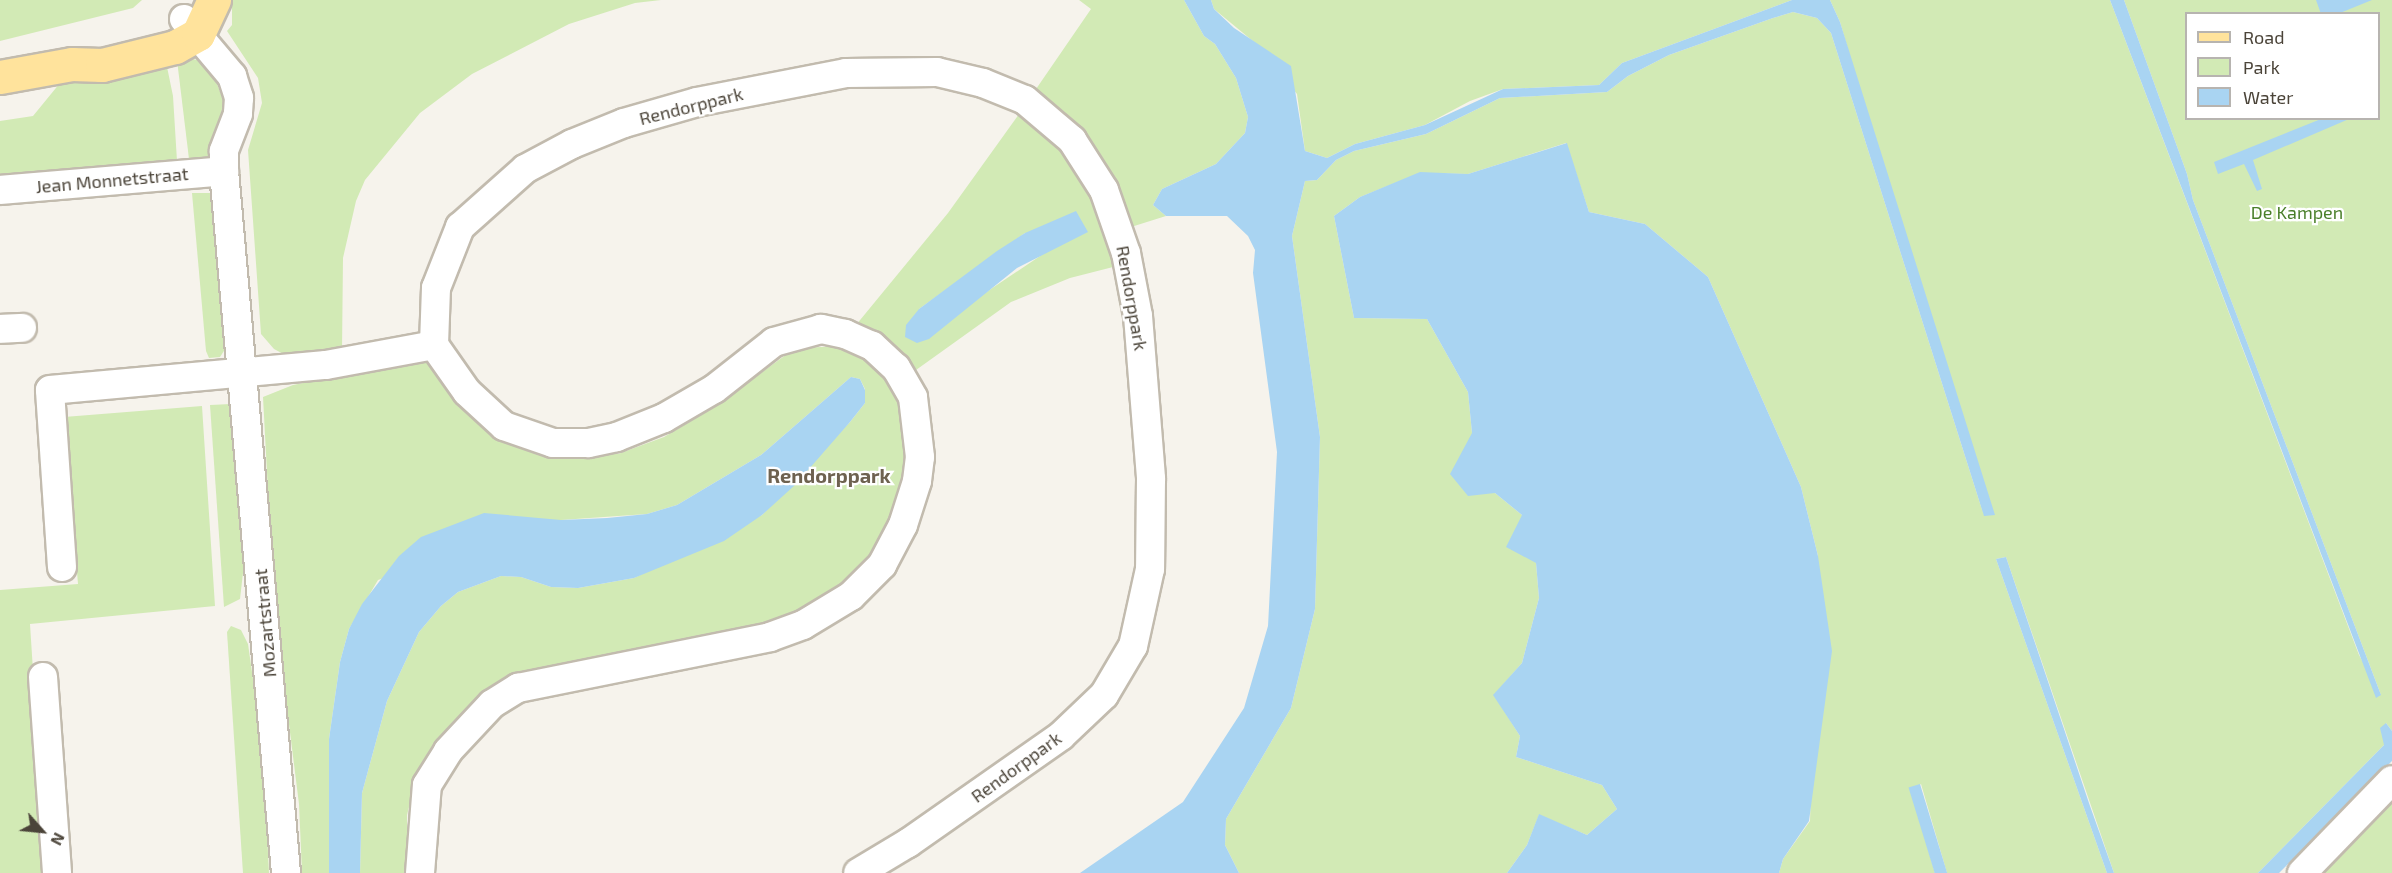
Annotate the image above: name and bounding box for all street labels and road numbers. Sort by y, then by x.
street label: Rendorppark [637,83,745,129]
street label: Jean Monnetstraat [35,163,189,197]
street label: Rendorppark [1112,244,1152,352]
street label: Mozartstraat [249,568,281,678]
street label: Rendorppark [967,727,1065,807]

